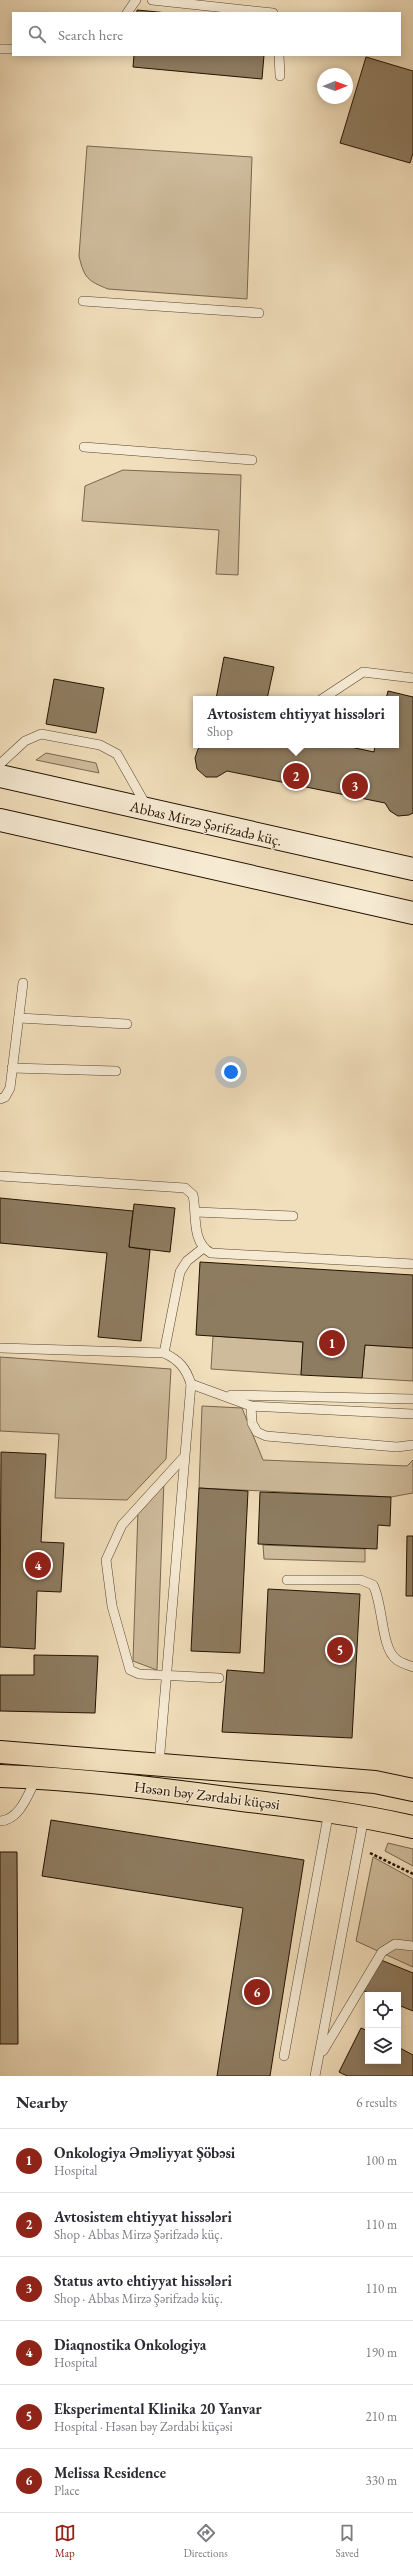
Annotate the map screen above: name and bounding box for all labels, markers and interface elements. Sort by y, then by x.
search box [12,12,401,56]
icon: search [26,23,48,45]
text: Search here [58,25,123,44]
north arrow [317,68,353,104]
popup [193,696,399,748]
text: Avtosistem ehtiyyat hissələri [207,704,385,723]
text: Shop [207,723,233,740]
pin: 2 [283,761,309,791]
pin: 3 [342,771,368,801]
street label: Abbas Mirzə Şərifzadə küç. [127,796,284,850]
your location [221,1062,241,1082]
pin: 1 [319,1328,345,1358]
pin: 4 [25,1550,51,1580]
pin: 5 [327,1635,353,1665]
street label: Həsən bəy Zərdabi küçəsi [133,1777,281,1813]
pin: 6 [244,1977,270,2007]
map controls [365,1992,401,2064]
button: locate [365,1992,401,2028]
button: layers [365,2028,401,2064]
text: Nearby [16,2091,68,2113]
text: 6 results [356,2094,397,2111]
text: Onkologiya Əməliyyat Şöbəsi [54,2143,235,2162]
text: 1 [26,2152,32,2169]
text: 100 m [366,2152,397,2169]
text: Hospital [54,2162,98,2179]
text: Avtosistem ehtiyyat hissələri [54,2207,232,2226]
text: 2 [26,2216,32,2233]
text: 110 m [366,2216,397,2233]
text: Shop · Abbas Mirzə Şərifzadə küç. [54,2226,223,2243]
text: Status avto ehtiyyat hissələri [54,2271,232,2290]
text: 3 [26,2280,32,2297]
text: 110 m [366,2280,397,2297]
text: Shop · Abbas Mirzə Şərifzadə küç. [54,2290,223,2307]
text: Diaqnostika Onkologiya [54,2335,206,2354]
text: 4 [26,2344,32,2361]
text: 190 m [366,2344,397,2361]
text: Hospital [54,2354,98,2371]
text: Eksperimental Klinika 20 Yanvar [54,2399,262,2418]
text: 5 [26,2408,32,2425]
text: 210 m [366,2408,397,2425]
text: Hospital · Həsən bəy Zərdabi küçəsi [54,2418,233,2435]
text: Melissa Residence [54,2463,166,2482]
text: 6 [26,2472,32,2489]
text: 330 m [366,2472,397,2489]
text: Place [54,2482,80,2499]
tab: Map [54,2522,76,2560]
tab: Directions [184,2522,228,2560]
tab: Saved [336,2522,359,2560]

